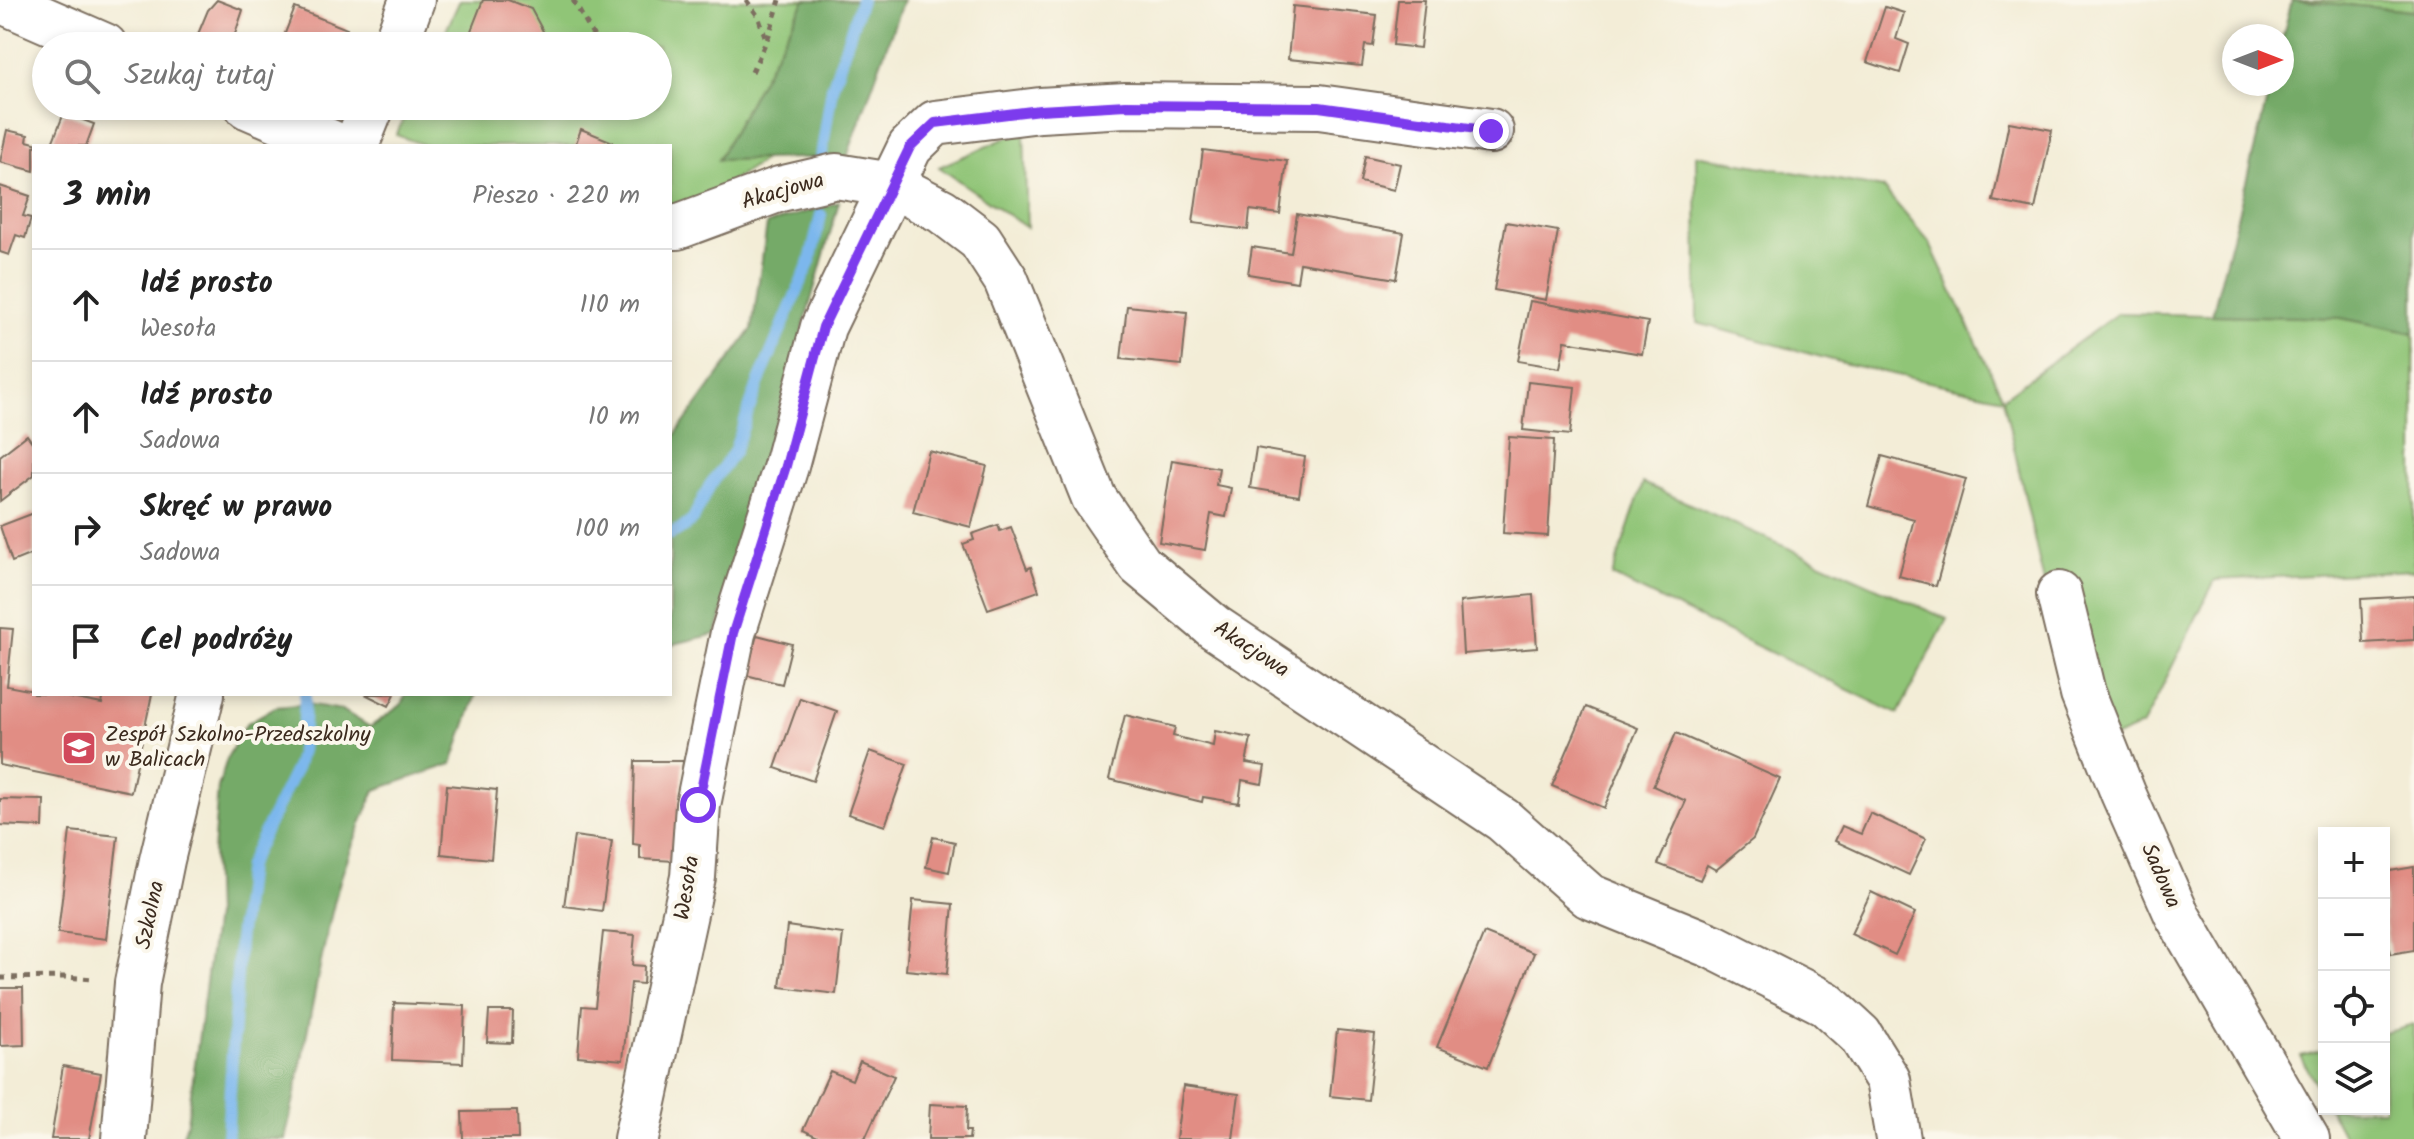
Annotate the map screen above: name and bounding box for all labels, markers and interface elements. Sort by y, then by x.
north arrow [2222,24,2294,96]
search box [32,32,672,120]
text: Szukaj tutaj [124,52,275,100]
icon: search [60,54,104,98]
route end [1473,113,1509,149]
street label: Akacjowa [738,164,828,220]
text: 3 min [64,169,151,223]
text: Pieszo · 220 m [472,175,640,217]
text: Idź prosto [140,260,273,308]
icon: ahead [64,283,108,327]
text: 110 m [580,284,640,326]
text: Wesoła [140,308,217,350]
text: Idź prosto [140,372,273,420]
icon: ahead [64,395,108,439]
text: 10 m [588,396,640,438]
text: Sadowa [140,420,220,462]
text: Skręć w prawo [140,484,332,532]
icon: right [64,507,108,551]
text: 100 m [575,508,640,550]
text: Sadowa [140,532,220,574]
street label: Akacjowa [1206,612,1296,688]
text: Cel podróży [140,617,292,665]
icon: arrive [64,619,108,663]
place label: Zespół Szkolno-Przedszkolny w Balicach [105,718,371,778]
school or university icon: Zespół Szkolno-Przedszkolny w Balicach [60,729,98,767]
route start [680,787,716,823]
map controls [2318,827,2390,1115]
button: + [2318,827,2390,899]
street label: Sadowa [2130,838,2190,914]
street label: Wesoła [666,853,710,923]
street label: Szkolna [127,878,175,952]
button: − [2318,899,2390,971]
button: locate [2318,971,2390,1043]
button: layers [2318,1043,2390,1115]

